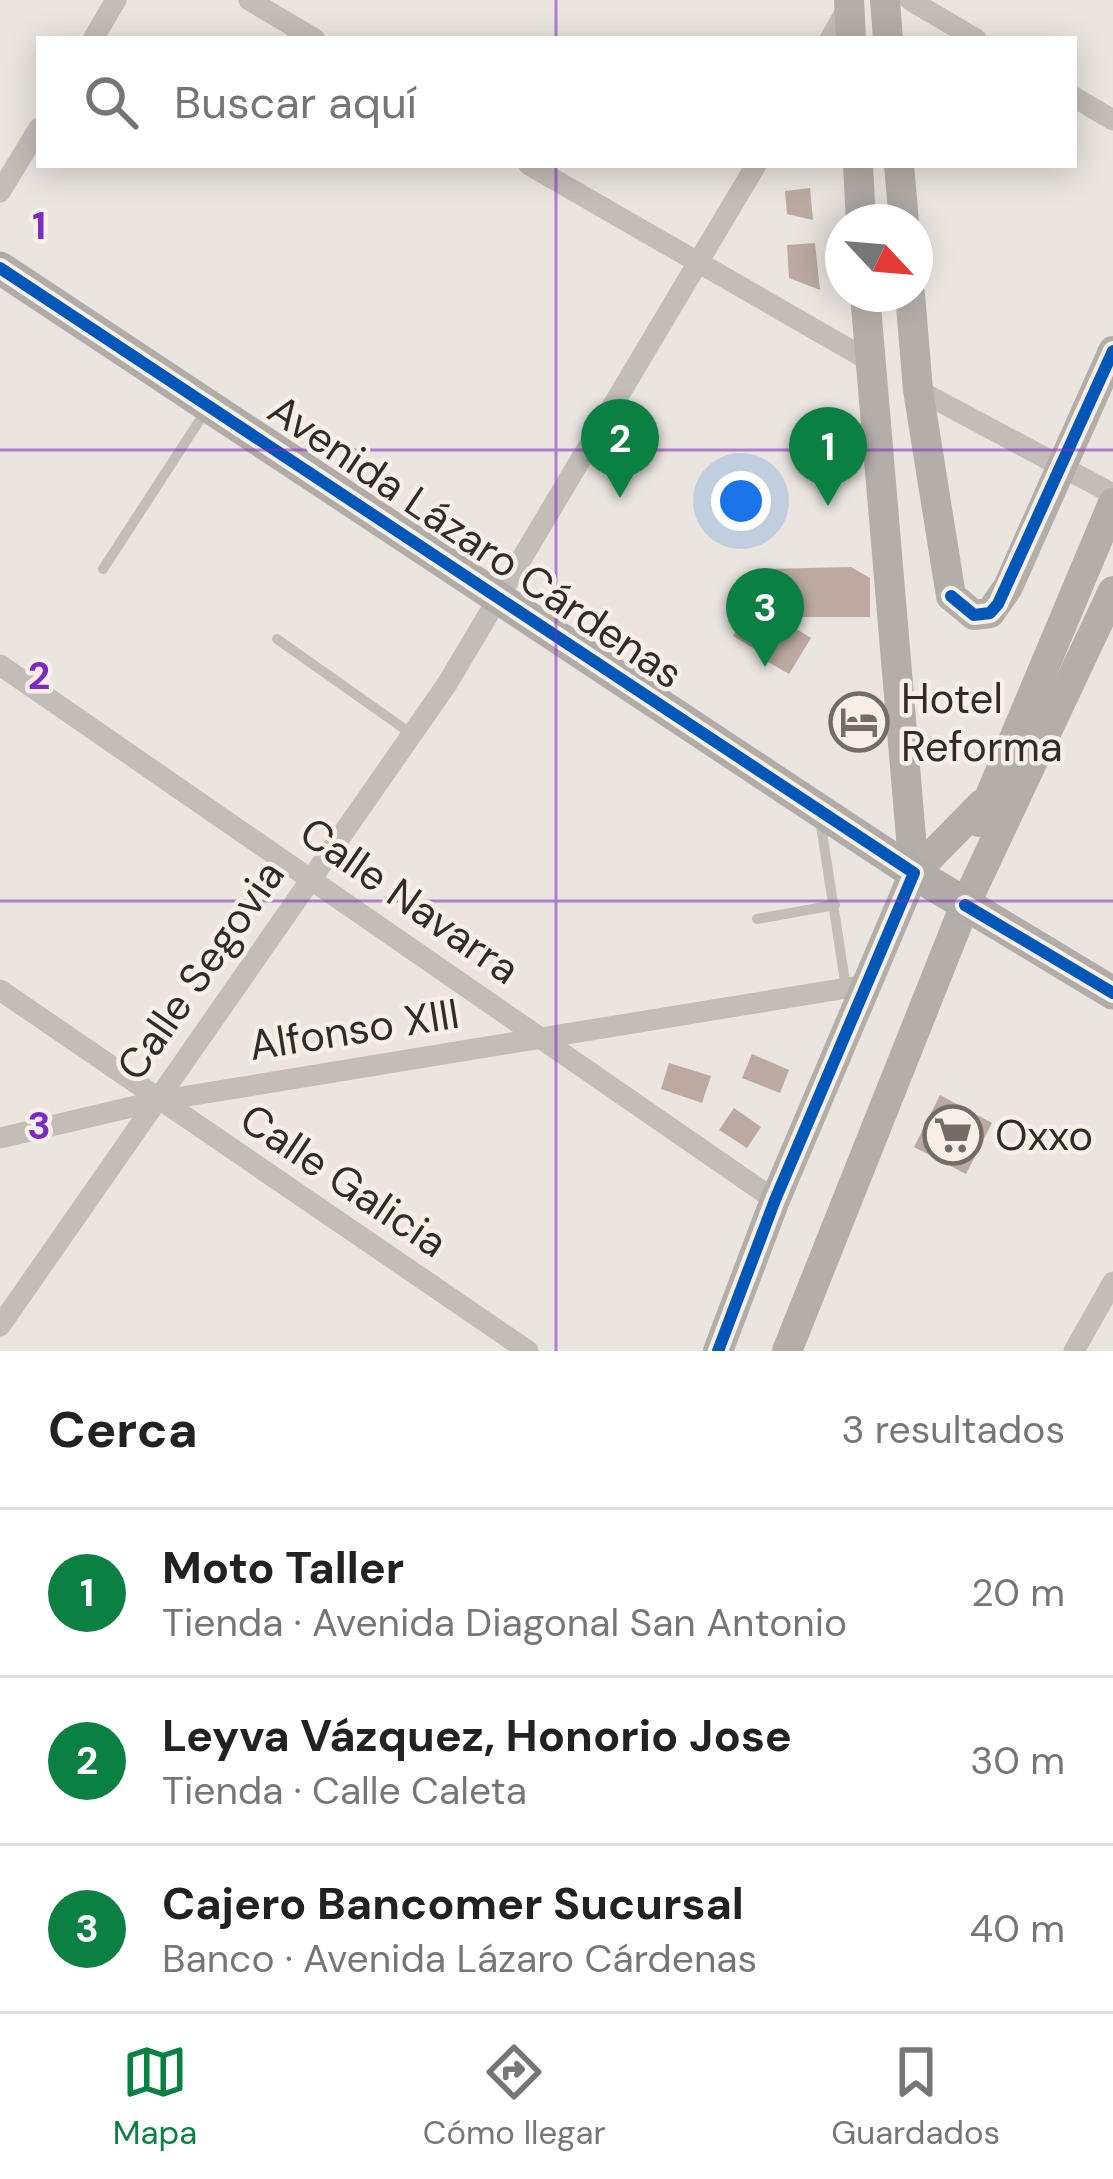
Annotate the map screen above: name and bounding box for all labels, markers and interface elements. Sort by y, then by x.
search box [36,36,1077,168]
icon: search [78,69,144,135]
text: Buscar aquí [174,73,417,132]
text: 1 [32,200,46,251]
north arrow [825,204,933,312]
street label: Avenida Lázaro Cárdenas [258,382,694,701]
pin: 2 [581,399,659,498]
pin: 1 [789,407,867,506]
your location [711,471,771,531]
pin: 3 [726,568,804,667]
text: 2 [28,650,50,701]
place label: Hotel Reforma [901,671,1063,774]
hotel icon: Hotel Reforma [828,691,890,753]
street label: Calle Navarra [289,805,530,996]
street label: Calle Segovia [104,850,296,1091]
street label: Alfonso XIII [245,986,463,1073]
street label: Calle Galicia [230,1091,458,1270]
text: 3 [27,1100,51,1151]
supermarket icon: Oxxo [922,1104,984,1166]
place label: Oxxo [995,1108,1093,1163]
text: Cerca [48,1396,198,1463]
text: 3 resultados [841,1404,1065,1455]
text: Moto Taller [162,1538,404,1597]
text: 1 [80,1567,94,1618]
text: 20 m [971,1567,1065,1618]
text: Tienda · Avenida Diagonal San Antonio [162,1597,847,1648]
text: Leyva Vázquez, Honorio Jose [162,1706,792,1765]
text: 2 [76,1735,98,1786]
text: 30 m [970,1735,1065,1786]
text: Tienda · Calle Caleta [162,1765,527,1816]
text: Cajero Bancomer Sucursal [162,1874,744,1933]
text: 3 [75,1903,99,1954]
text: 40 m [970,1903,1065,1954]
text: Banco · Avenida Lázaro Cárdenas [162,1933,757,1984]
tab: Mapa [113,2039,197,2154]
tab: Cómo llegar [423,2039,606,2154]
tab: Guardados [831,2039,1000,2154]

